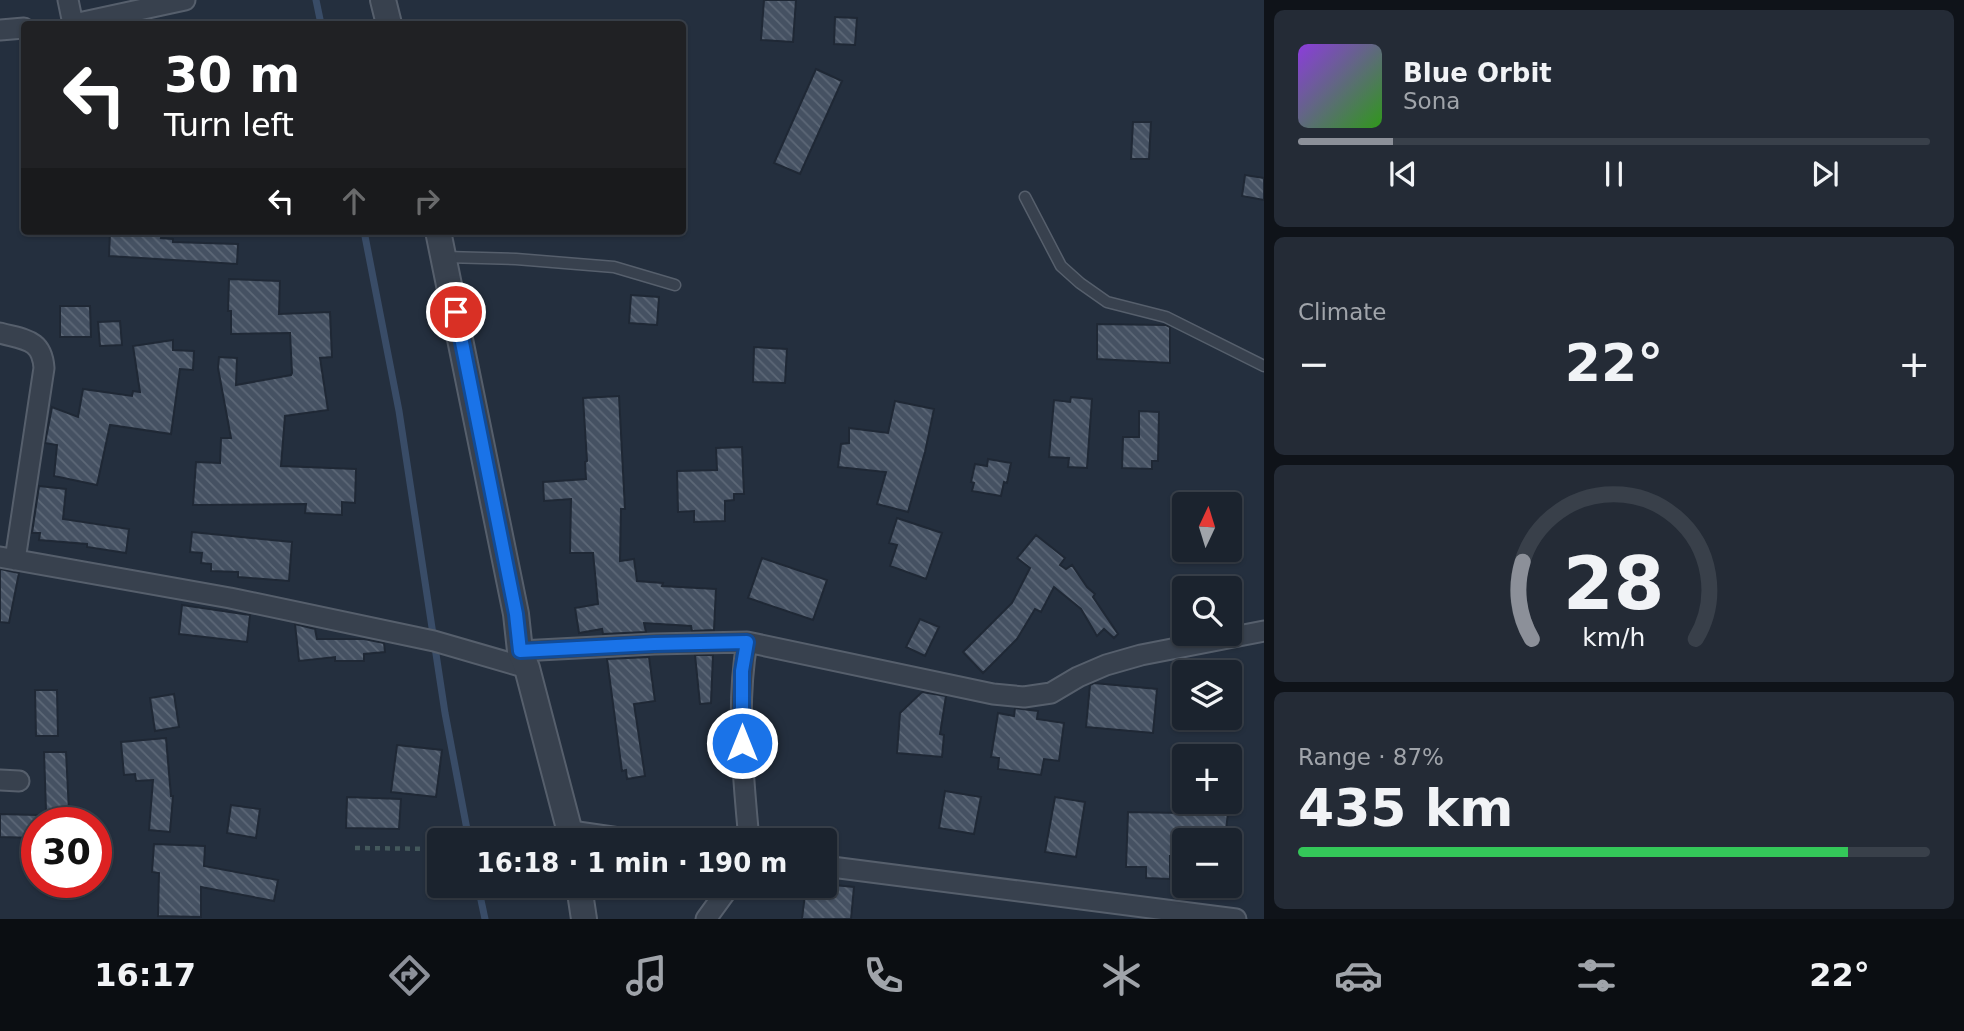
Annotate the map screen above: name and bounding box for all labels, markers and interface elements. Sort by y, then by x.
text: 30 m [164,47,300,104]
icon: left [49,49,140,140]
text: Blue Orbit [1403,58,1552,88]
text: Sona [1403,88,1460,114]
text: Turn left [164,106,294,144]
icon: previous [1384,155,1422,193]
icon: pause [1595,155,1633,193]
icon: next [1806,155,1844,193]
icon: left [262,182,300,220]
icon: ahead [335,182,373,220]
icon: right [408,182,446,220]
pin [426,282,486,342]
icon: arrive [437,293,475,331]
text: Climate [1298,299,1387,325]
text: 22° [1565,333,1663,393]
text: − [1298,342,1330,386]
text: + [1898,342,1930,386]
north arrow [1172,492,1242,562]
map controls [1172,492,1242,898]
text: 28 [1563,542,1665,627]
button: search [1172,576,1242,646]
text: km/h [1582,623,1646,652]
button: layers [1172,660,1242,730]
position arrow [705,706,779,780]
button: + [1172,744,1242,814]
text: Range · 87% [1298,744,1444,770]
text: 435 km [1298,778,1513,838]
speed limit sign: 30 [21,807,112,898]
button: − [1172,828,1242,898]
text: 16:18 · 1 min · 190 m [477,848,787,878]
icon: directions [385,951,434,1000]
icon: music [622,951,671,1000]
icon: phone [859,951,908,1000]
icon: climate [1097,951,1146,1000]
icon: car [1334,951,1383,1000]
icon: filters [1572,951,1621,1000]
text: 16:17 [94,956,196,994]
text: 22° [1809,956,1870,994]

